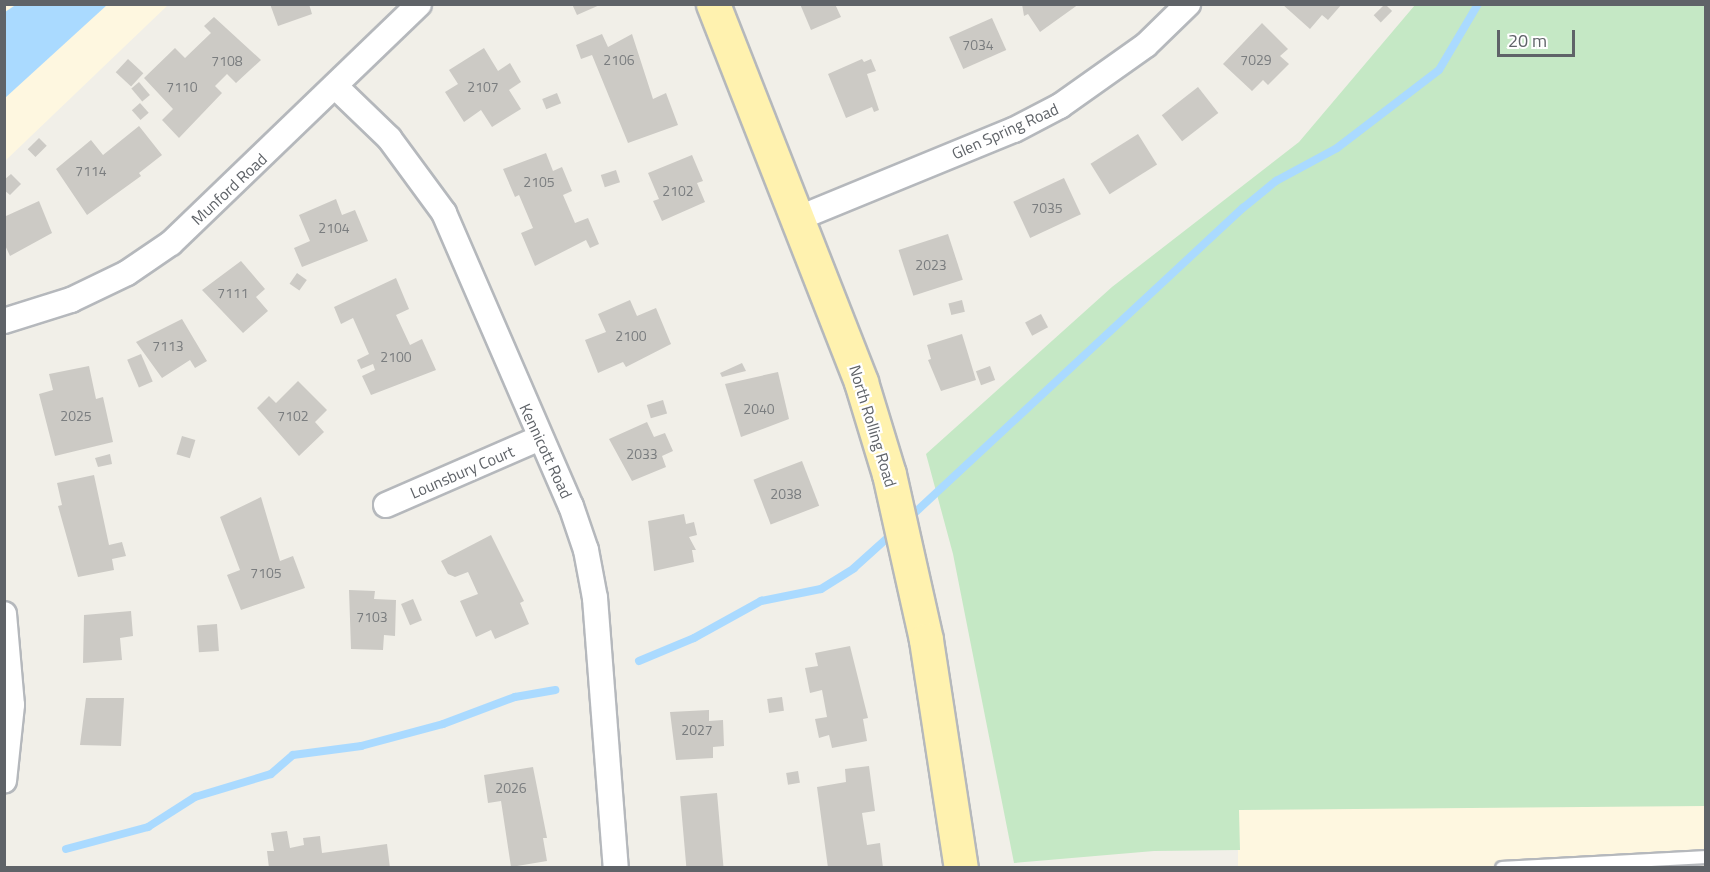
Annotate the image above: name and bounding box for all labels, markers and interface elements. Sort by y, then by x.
scale bar [1500,18,1578,56]
text: 20 m [1508,27,1547,54]
house number: 7034 [962,37,994,53]
house number: 2106 [603,52,635,68]
house number: 7029 [1240,52,1272,68]
house number: 7108 [211,53,243,69]
house number: 7110 [166,79,198,95]
house number: 2107 [467,79,499,95]
street label: Glen Spring Road [949,99,1061,163]
street label: Munford Road [187,149,271,229]
house number: 7114 [75,163,107,179]
house number: 2105 [523,174,555,190]
house number: 2102 [662,183,694,199]
house number: 7035 [1031,200,1063,216]
house number: 2104 [318,220,350,236]
house number: 2023 [915,257,947,273]
house number: 7111 [217,285,249,301]
house number: 2100 [615,328,647,344]
house number: 7113 [152,338,184,354]
house number: 2100 [380,349,412,365]
street label: North Rolling Road [845,363,901,489]
street label: Kennicott Road [516,401,576,501]
house number: 2040 [743,401,775,417]
house number: 2025 [60,408,92,424]
house number: 7102 [277,408,309,424]
street label: Lounsbury Court [407,441,517,503]
house number: 2033 [626,446,658,462]
house number: 2038 [770,486,802,502]
house number: 7105 [250,565,282,581]
house number: 7103 [356,609,388,625]
house number: 2027 [681,722,713,738]
house number: 2026 [495,780,527,796]

